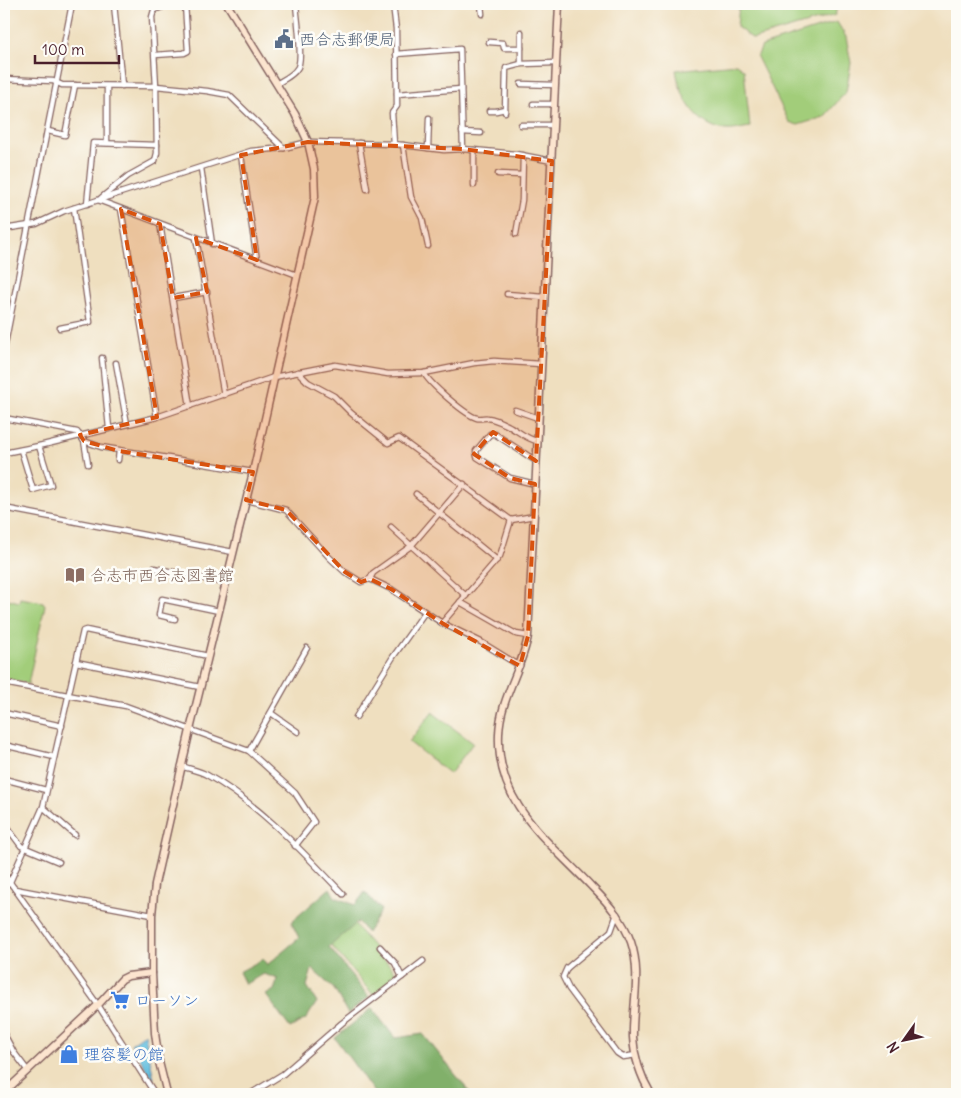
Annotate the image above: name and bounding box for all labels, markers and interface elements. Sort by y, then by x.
public building icon: 西合志郵便局 [273,28,295,50]
place label: 西合志郵便局 [299,29,395,49]
scale bar [35,32,119,64]
text: 100 m [42,40,84,59]
library icon: 合志市西合志図書館 [64,564,86,586]
place label: 合志市西合志図書館 [90,565,234,585]
supermarket icon: ローソン [109,989,131,1011]
place label: ローソン [135,990,199,1010]
north arrow [878,1016,928,1066]
text: N [883,1038,903,1056]
shop icon: 理容髪の館 [58,1043,80,1065]
place label: 理容髪の館 [84,1044,164,1064]

